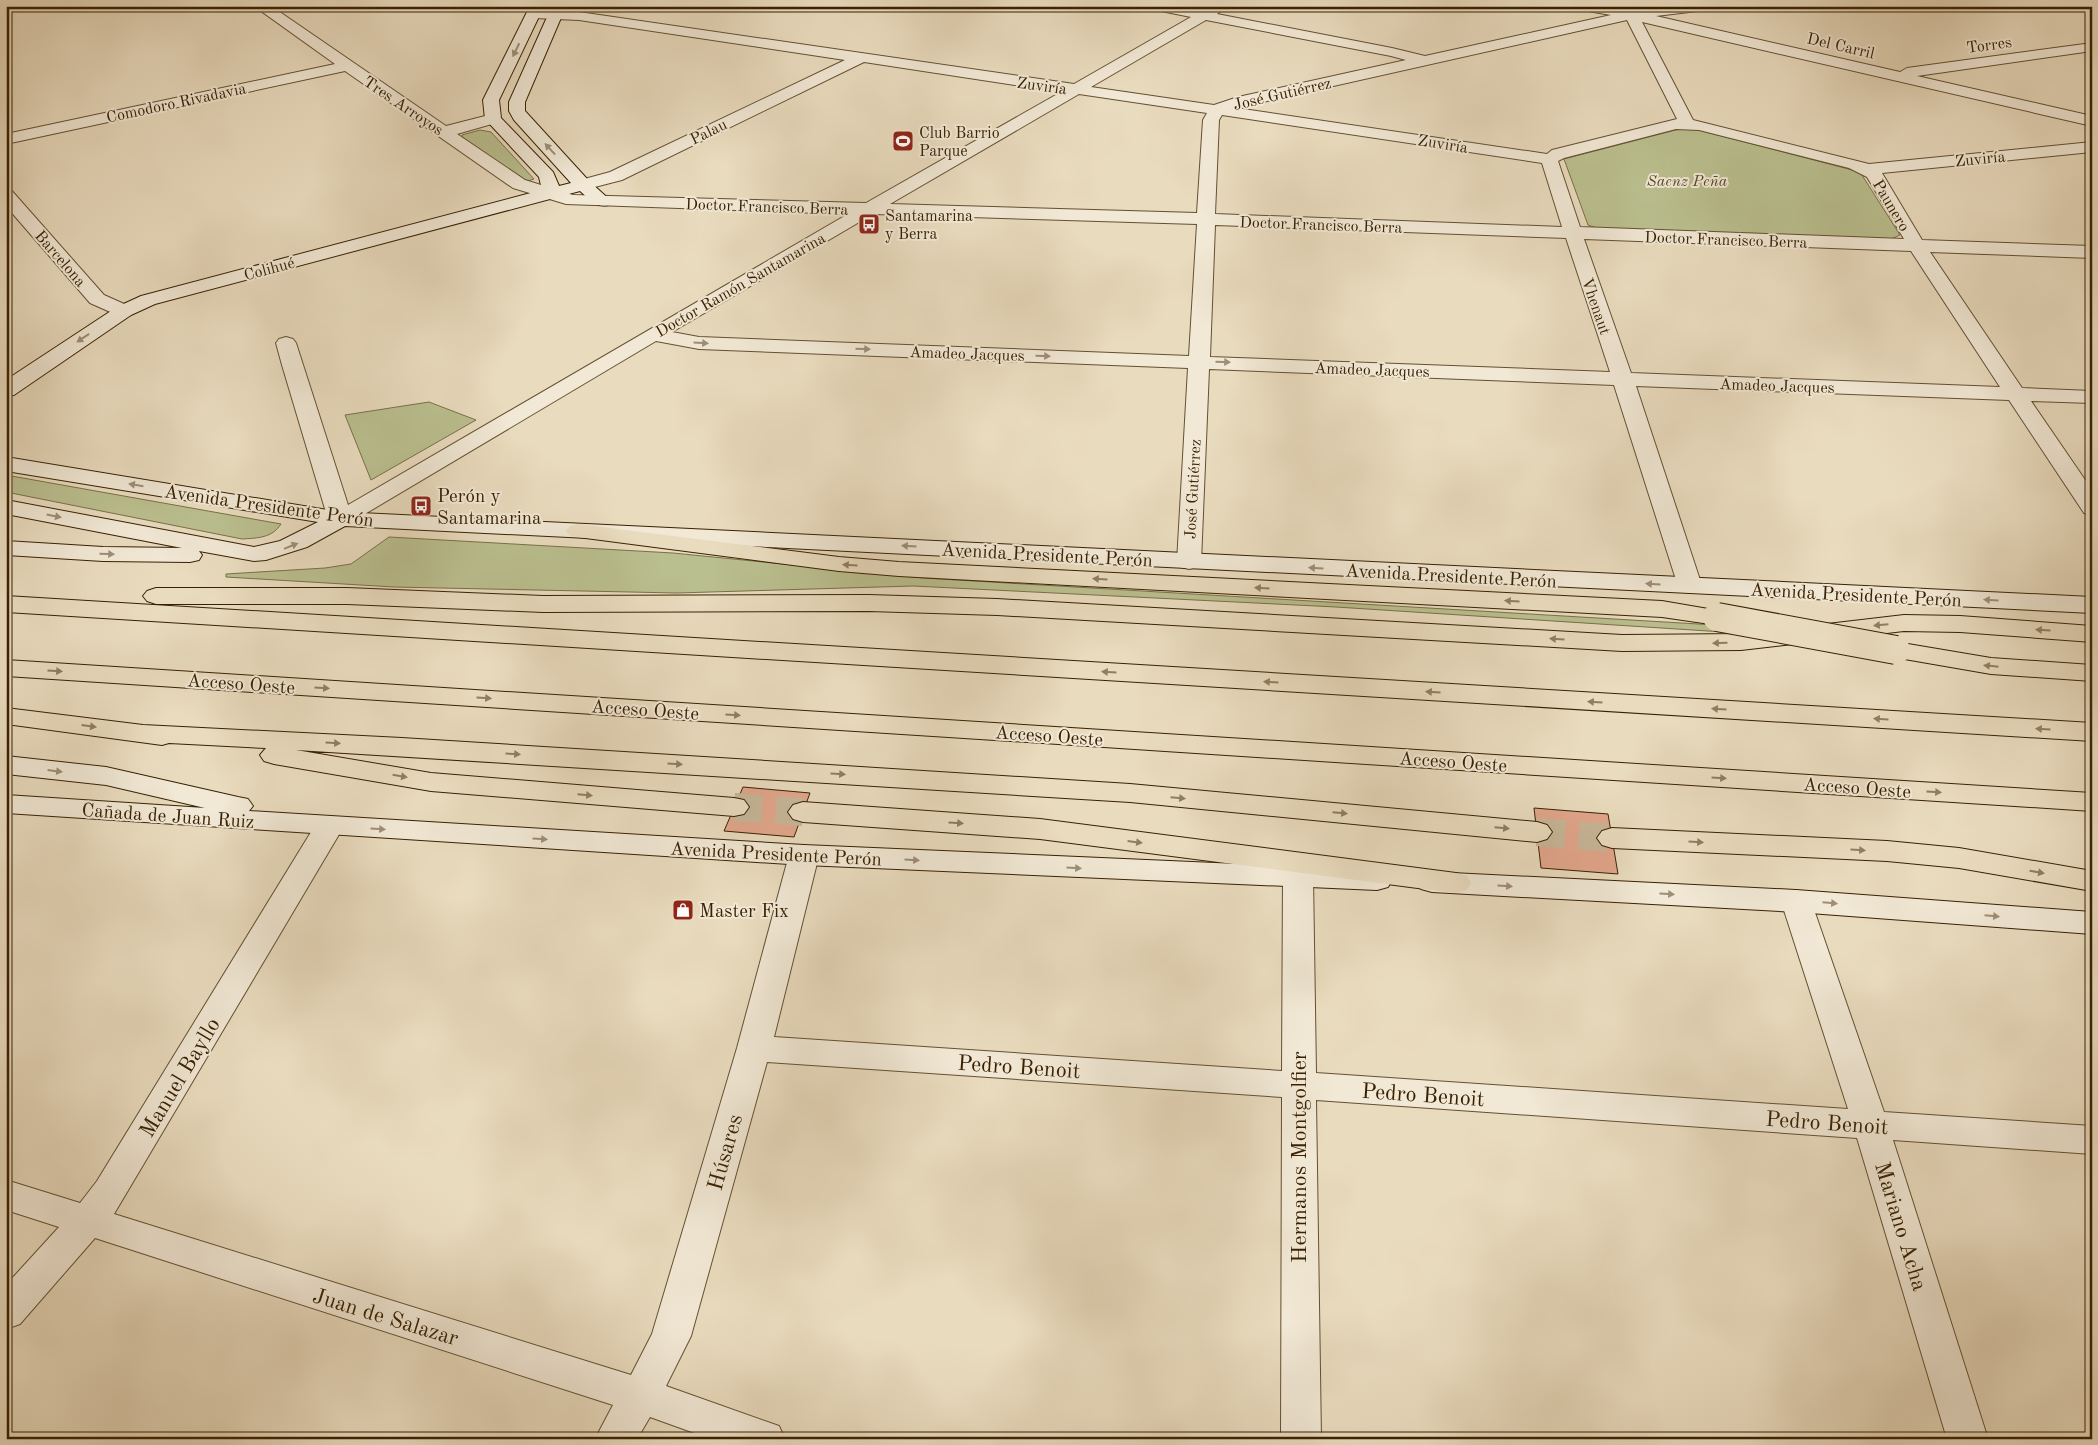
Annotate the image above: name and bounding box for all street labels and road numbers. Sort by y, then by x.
street label: Del Carril [1805,31,1876,63]
street label: Torres [1966,35,2013,57]
street label: Tres Arroyos [360,74,446,139]
street label: Zuviría [1016,76,1068,98]
street label: José Gutiérrez [1232,76,1333,114]
street label: Comodoro Rivadavia [105,81,248,127]
street label: Palau [688,117,730,149]
street label: Zuviría [1416,133,1469,157]
street label: Zuviría [1954,149,2006,171]
street label: Paunero [1869,177,1912,235]
street label: Doctor Francisco Berra [685,197,849,219]
street label: Doctor Francisco Berra [1239,215,1403,237]
street label: Barcelona [31,228,88,291]
street label: Doctor Ramón Santamarina [653,230,829,341]
street label: Doctor Francisco Berra [1644,230,1808,252]
street label: Colihué [242,255,297,284]
street label: Vhenaut [1578,276,1612,338]
street label: Amadeo Jacques [909,345,1025,365]
street label: Amadeo Jacques [1314,361,1430,381]
street label: Amadeo Jacques [1719,377,1835,397]
street label: José Gutiérrez [1183,439,1205,540]
street label: Avenida Presidente Perón [162,483,375,532]
street label: Avenida Presidente Perón [941,541,1153,572]
street label: Avenida Presidente Perón [1345,562,1557,593]
street label: Avenida Presidente Perón [1750,581,1962,612]
street label: Acceso Oeste [186,672,296,699]
street label: Acceso Oeste [590,698,700,725]
street label: Acceso Oeste [994,724,1104,751]
street label: Acceso Oeste [1398,750,1508,777]
street label: Acceso Oeste [1802,776,1912,803]
street label: Cañada de Juan Ruiz [81,802,255,833]
street label: Avenida Presidente Perón [670,840,882,871]
street label: Manuel Bayllo [136,1014,225,1142]
street label: Hermanos Montgolfier [1289,1051,1311,1263]
street label: Pedro Benoit [957,1053,1081,1083]
street label: Pedro Benoit [1361,1081,1485,1111]
street label: Pedro Benoit [1765,1109,1889,1139]
street label: Húsares [705,1112,747,1193]
street label: Mariano Acha [1870,1160,1930,1294]
street label: Juan de Salazar [310,1285,461,1351]

